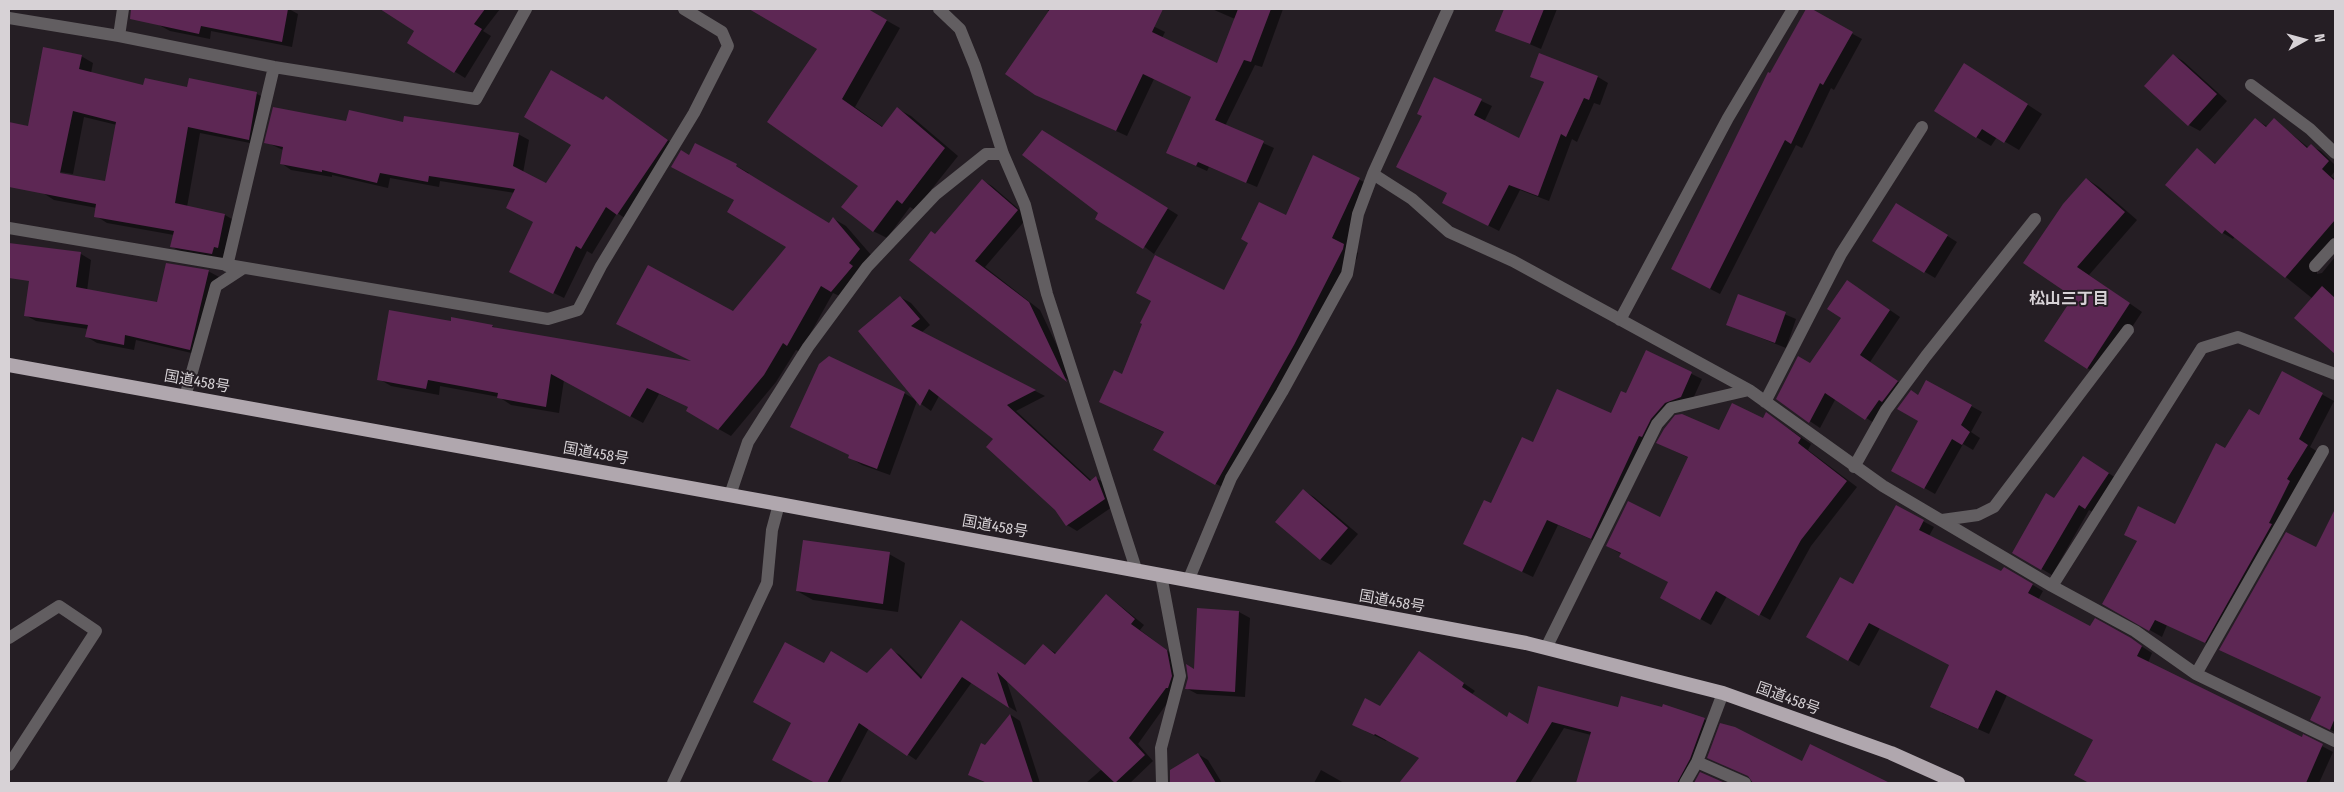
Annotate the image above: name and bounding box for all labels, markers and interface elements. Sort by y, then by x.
north arrow [2279,15,2329,65]
text: N [2310,33,2328,43]
district label: 松山三丁目 [2029,290,2109,310]
street label: 国道458号 [163,367,231,397]
street label: 国道458号 [562,439,630,469]
street label: 国道458号 [961,512,1029,542]
street label: 国道458号 [1358,587,1426,617]
street label: 国道458号 [1754,679,1822,719]

